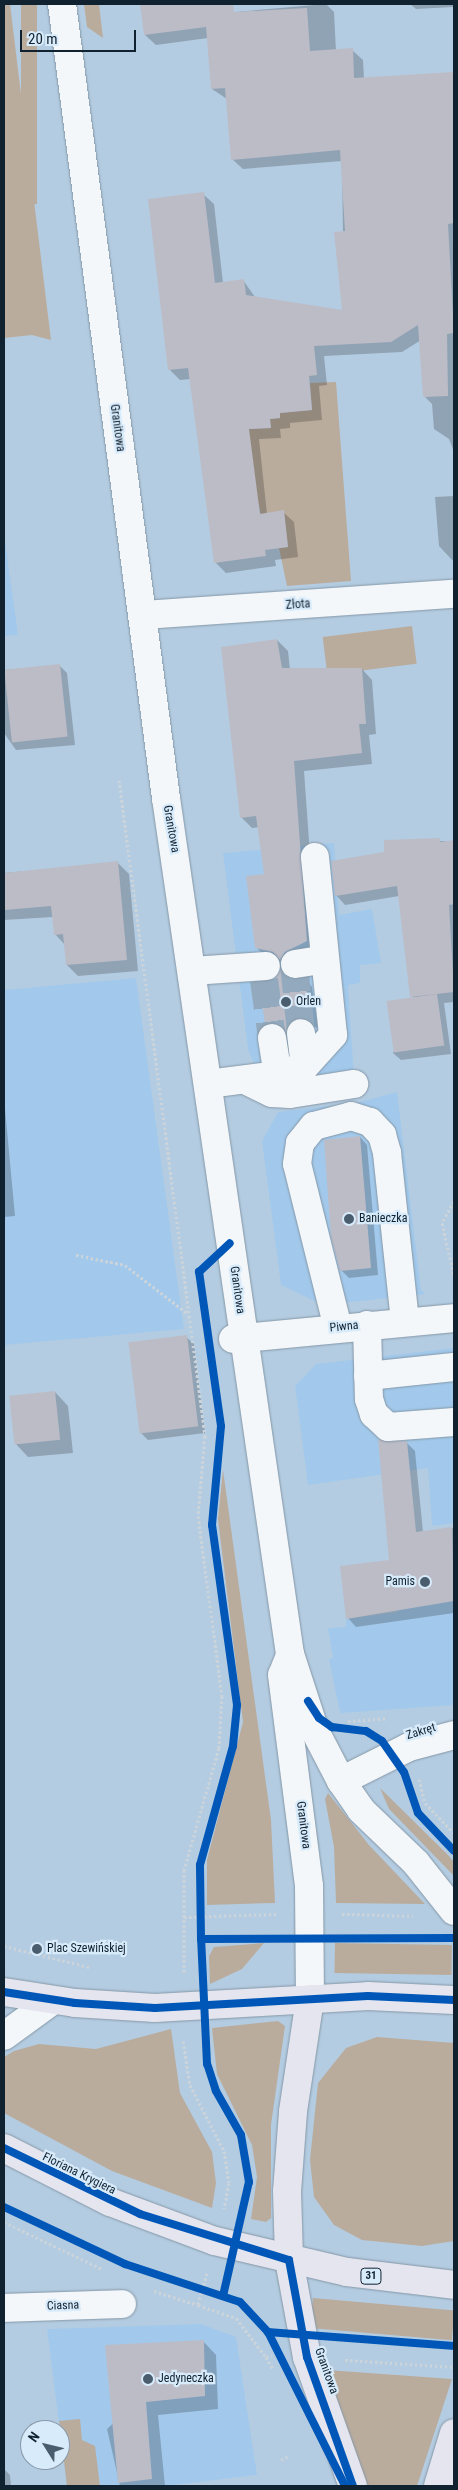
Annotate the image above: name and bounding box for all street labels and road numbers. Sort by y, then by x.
street label: Granitowa [107,403,127,453]
street label: Złota [285,597,311,613]
street label: Granitowa [160,804,182,854]
street label: Granitowa [227,1265,247,1315]
street label: Piwna [329,1318,359,1336]
street label: Zakręt [404,1721,438,1743]
street label: Granitowa [293,1800,313,1850]
street label: Floriana Krygiera [40,2150,118,2198]
road number: 31 [360,2268,382,2284]
street label: Ciasna [47,2298,79,2314]
street label: Granitowa [311,2346,341,2396]

